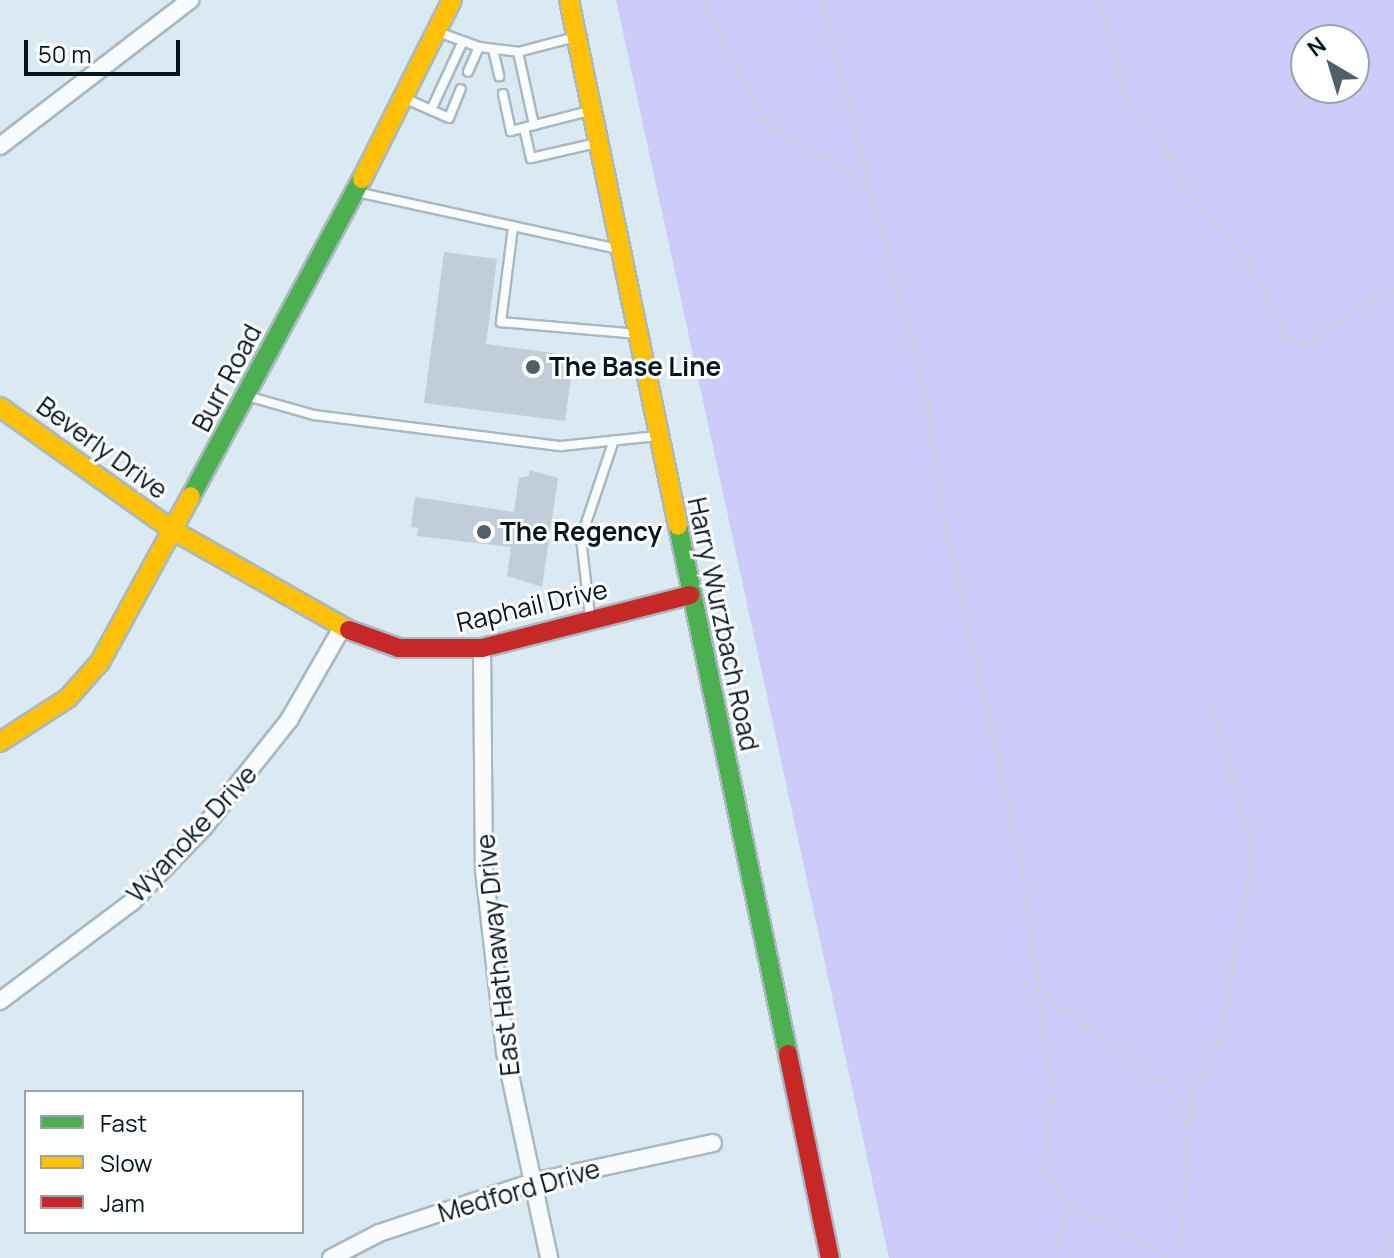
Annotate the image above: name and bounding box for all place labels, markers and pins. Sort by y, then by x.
place label: The Base Line [549,351,721,383]
marker: The Base Line [524,358,542,376]
place label: The Regency [500,516,662,548]
marker: The Regency [475,523,493,541]

